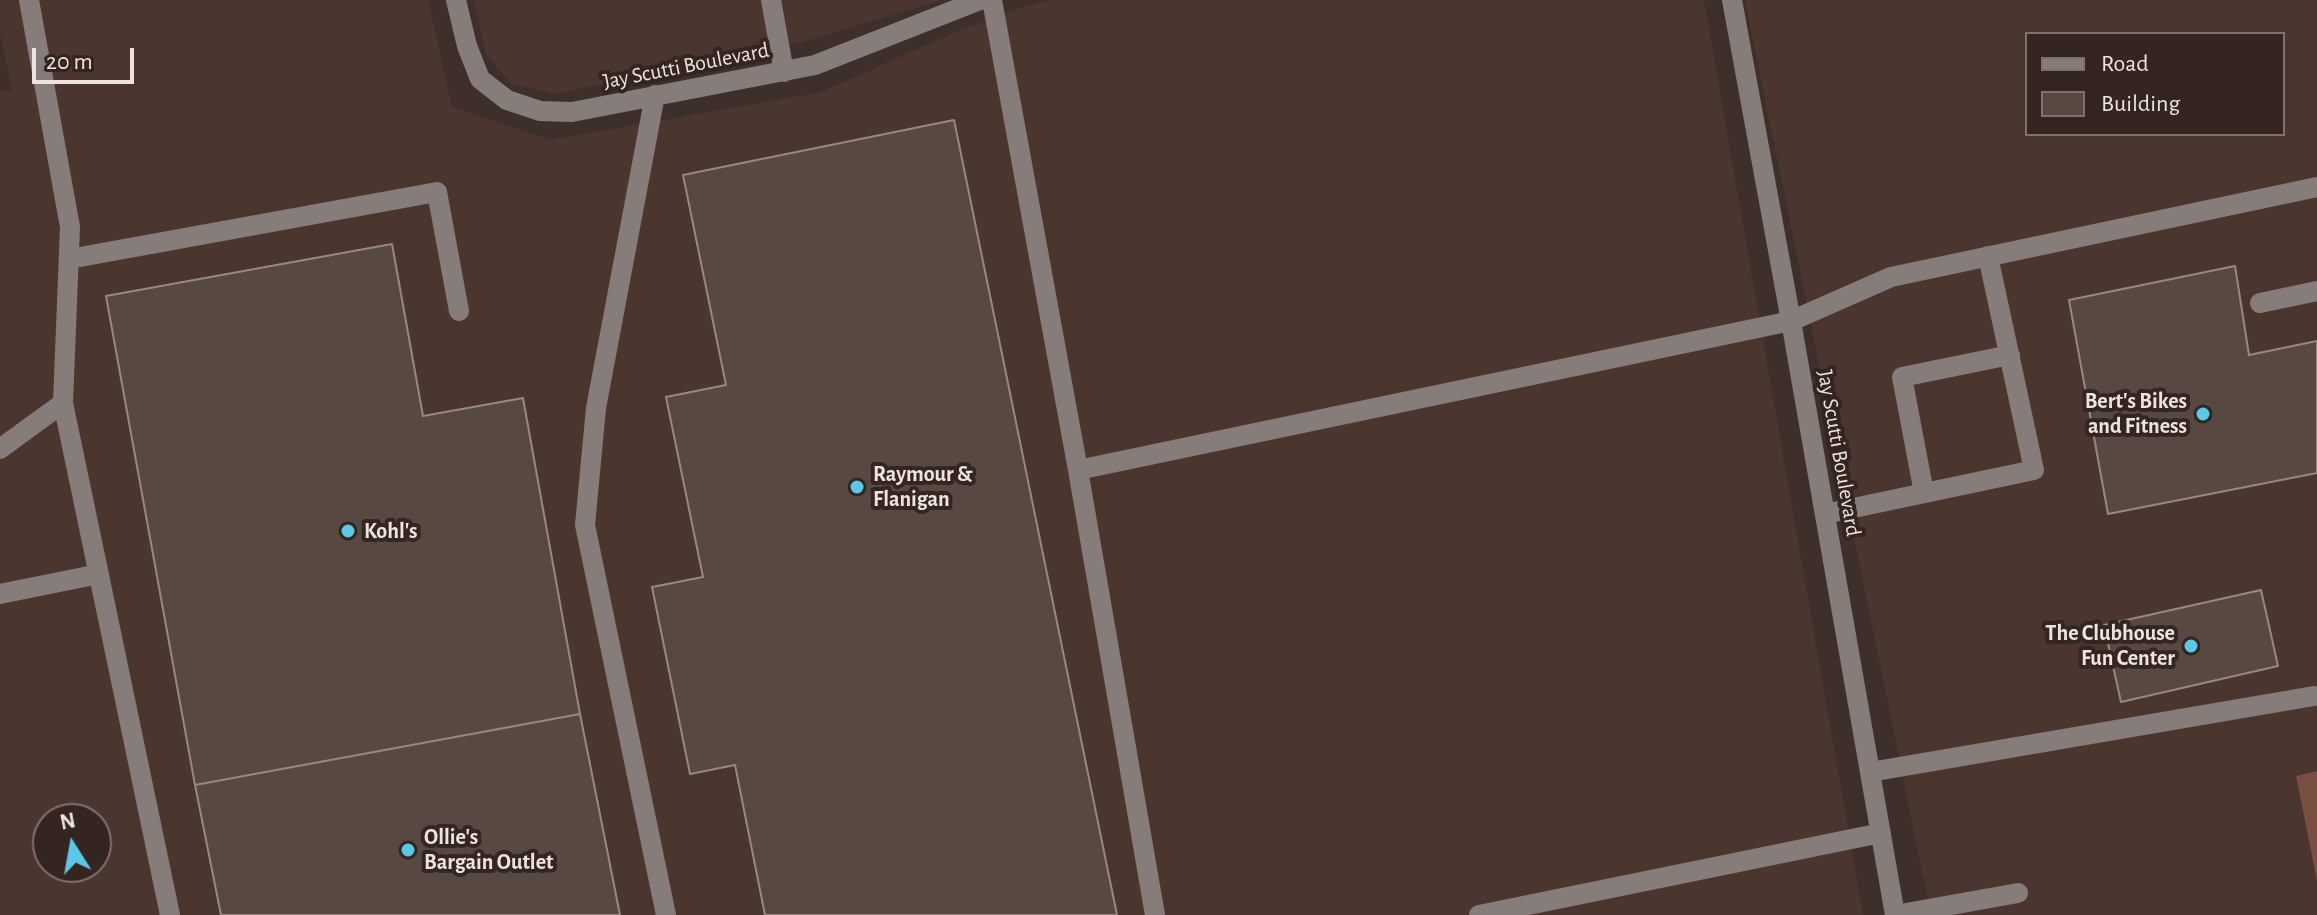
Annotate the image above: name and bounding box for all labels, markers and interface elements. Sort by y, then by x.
scale bar [36,32,138,82]
legend [2025,32,2285,136]
street label: Jay Scutti Boulevard [601,37,771,95]
text: 20 m [46,50,93,74]
text: Road [2101,52,2149,76]
text: Building [2101,92,2180,116]
street label: Jay Scutti Boulevard [1811,368,1867,538]
place label: Bert's Bikes and Fitness [2085,388,2187,440]
marker: Bert's Bikes and Fitness [2194,405,2212,423]
place label: Raymour & Flanigan [873,461,973,512]
marker: Raymour & Flanigan [848,478,866,496]
place label: Kohl's [364,518,418,544]
marker: Kohl's [339,522,357,540]
place label: The Clubhouse Fun Center [2045,620,2175,672]
marker: The Clubhouse Fun Center [2182,637,2200,655]
north arrow [32,803,112,883]
text: N [58,809,77,834]
place label: Ollie's Bargain Outlet [424,824,553,876]
marker: Ollie's Bargain Outlet [399,841,417,859]

